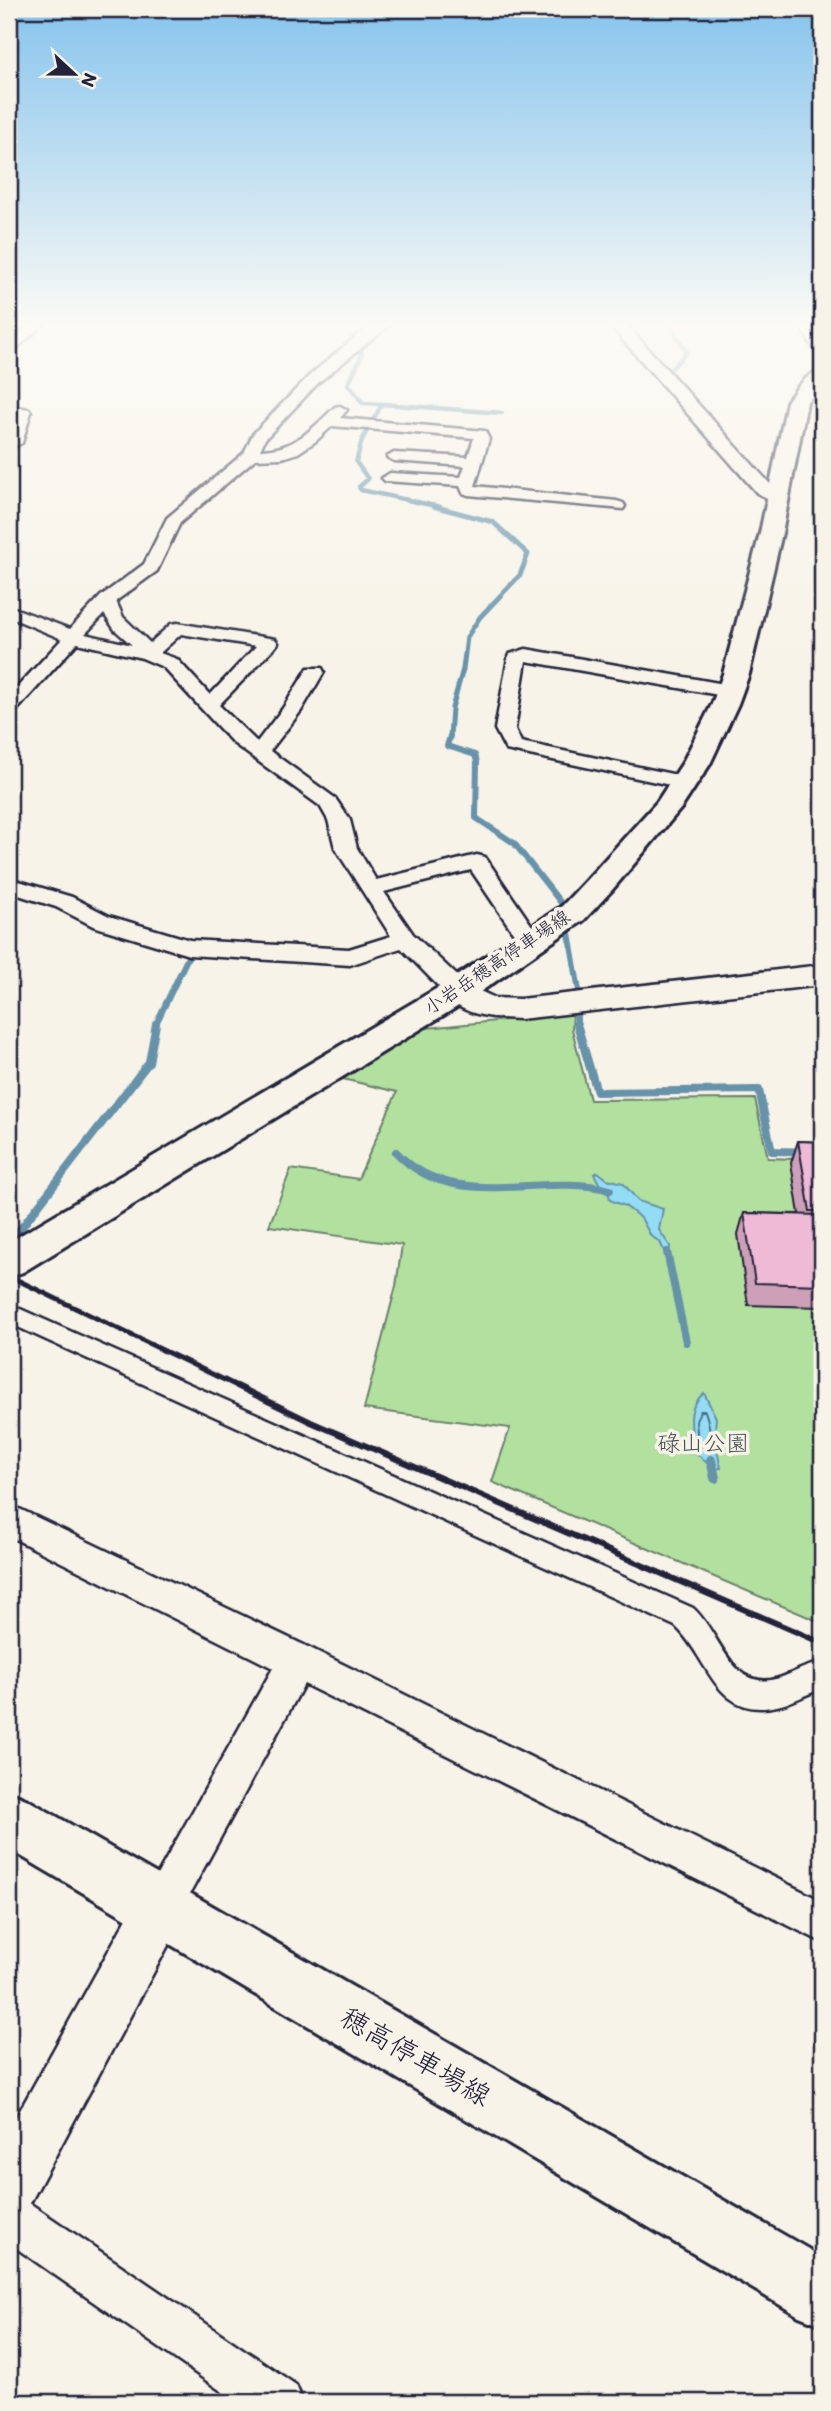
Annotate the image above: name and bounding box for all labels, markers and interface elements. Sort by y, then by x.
north arrow [38,38,108,108]
text: N [76,70,102,90]
street label: 小岩岳穂高停車場線 [420,905,574,1019]
park label: 碌山公園 [657,1429,749,1457]
street label: 穂高停車場線 [335,1999,497,2113]

